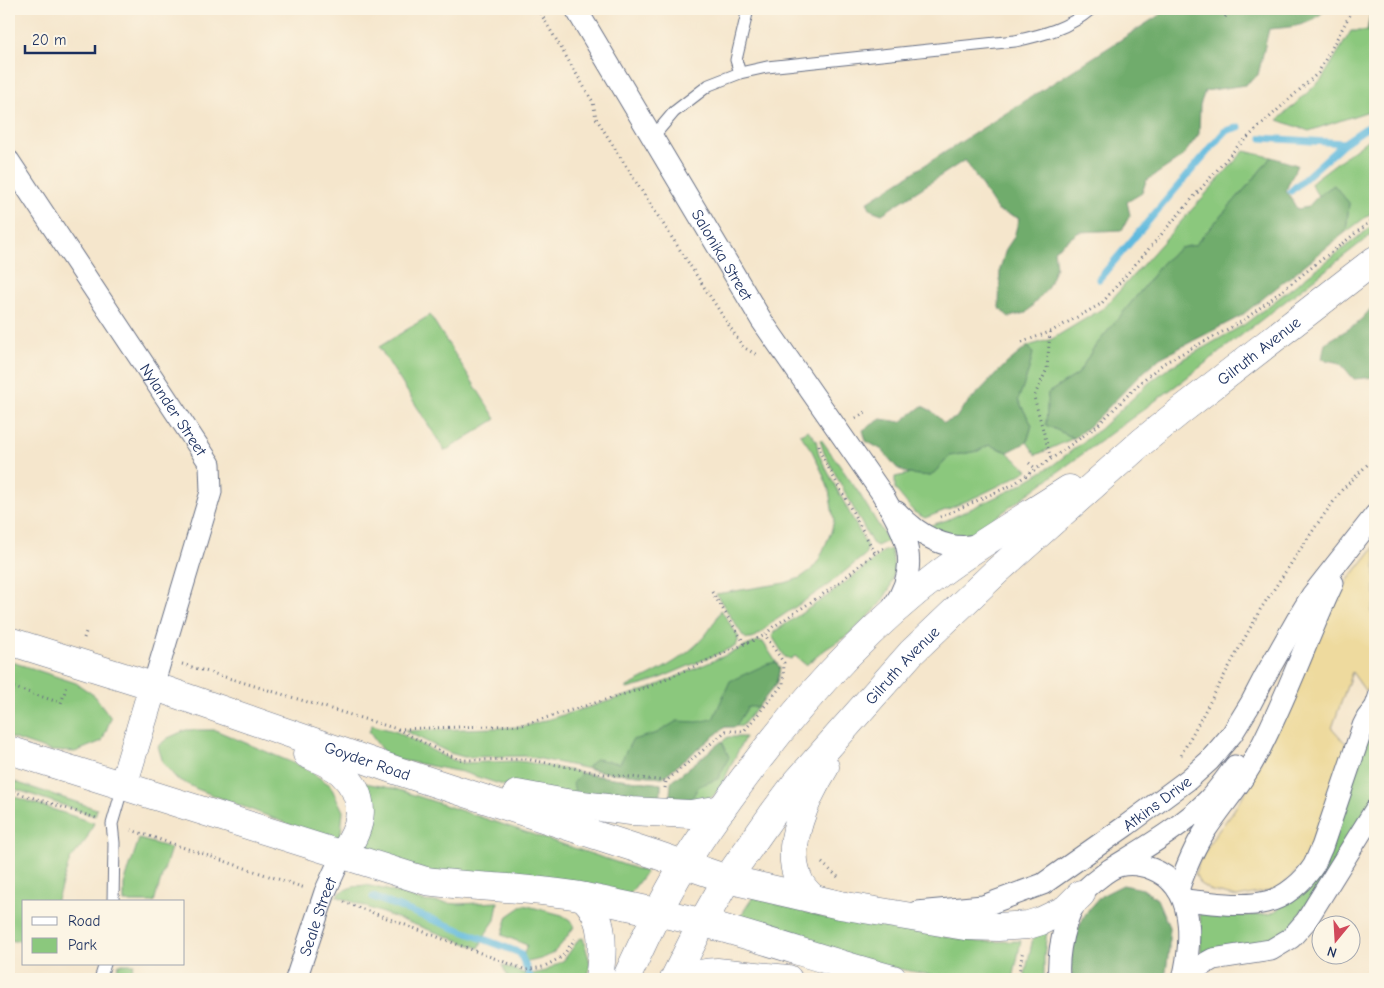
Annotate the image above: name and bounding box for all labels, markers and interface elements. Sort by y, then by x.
scale bar [25,22,95,54]
text: 20 m [32,31,66,49]
street label: Salonika Street [688,206,756,304]
street label: Gilruth Avenue [1214,313,1304,389]
street label: Nylander Street [136,360,210,460]
street label: Gilruth Avenue [862,623,943,709]
street label: Goyder Road [322,738,412,784]
street label: Atkins Drive [1120,772,1195,835]
street label: Seale Street [296,874,341,959]
legend [22,900,185,966]
text: Road [68,912,100,930]
north arrow [1312,916,1362,966]
text: Park [68,936,97,954]
text: N [1325,942,1339,961]

